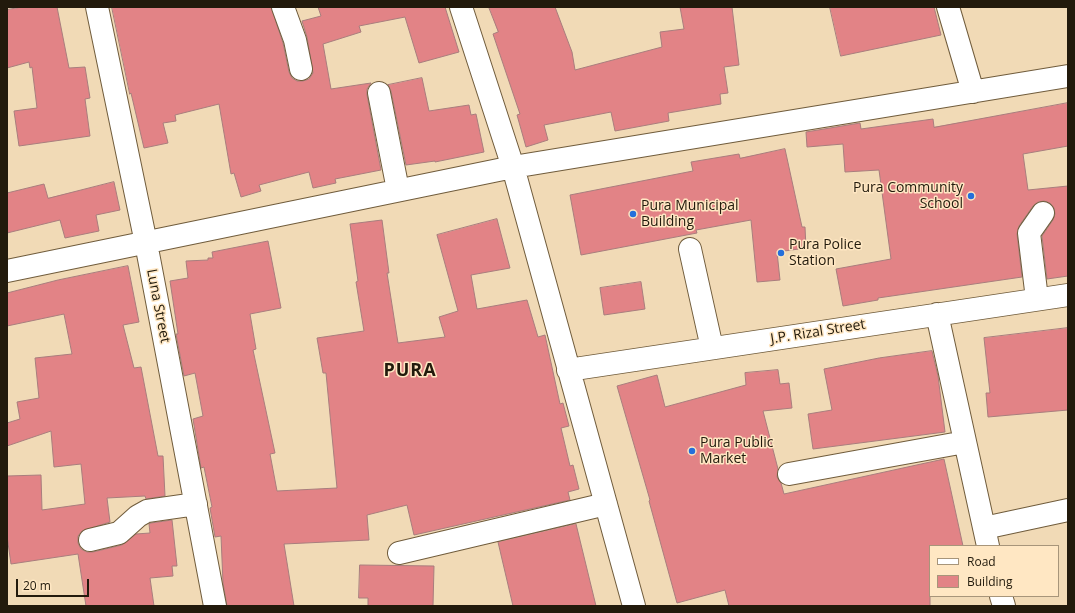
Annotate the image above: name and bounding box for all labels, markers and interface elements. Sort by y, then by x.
place label: Pura Community School [853,180,963,212]
marker: Pura Community School [966,191,976,201]
place label: Pura Municipal Building [641,198,739,230]
marker: Pura Municipal Building [628,209,638,219]
place label: Pura Police Station [789,237,862,270]
marker: Pura Police Station [776,248,786,258]
street label: Luna Street [143,268,173,344]
street label: J.P. Rizal Street [769,316,867,348]
district label: PURA [383,360,437,382]
place label: Pura Public Market [700,435,773,468]
marker: Pura Public Market [687,446,697,456]
legend [929,545,1059,597]
text: Road [967,553,996,570]
scale bar [18,571,91,597]
text: Building [967,573,1012,590]
text: 20 m [23,577,51,594]

